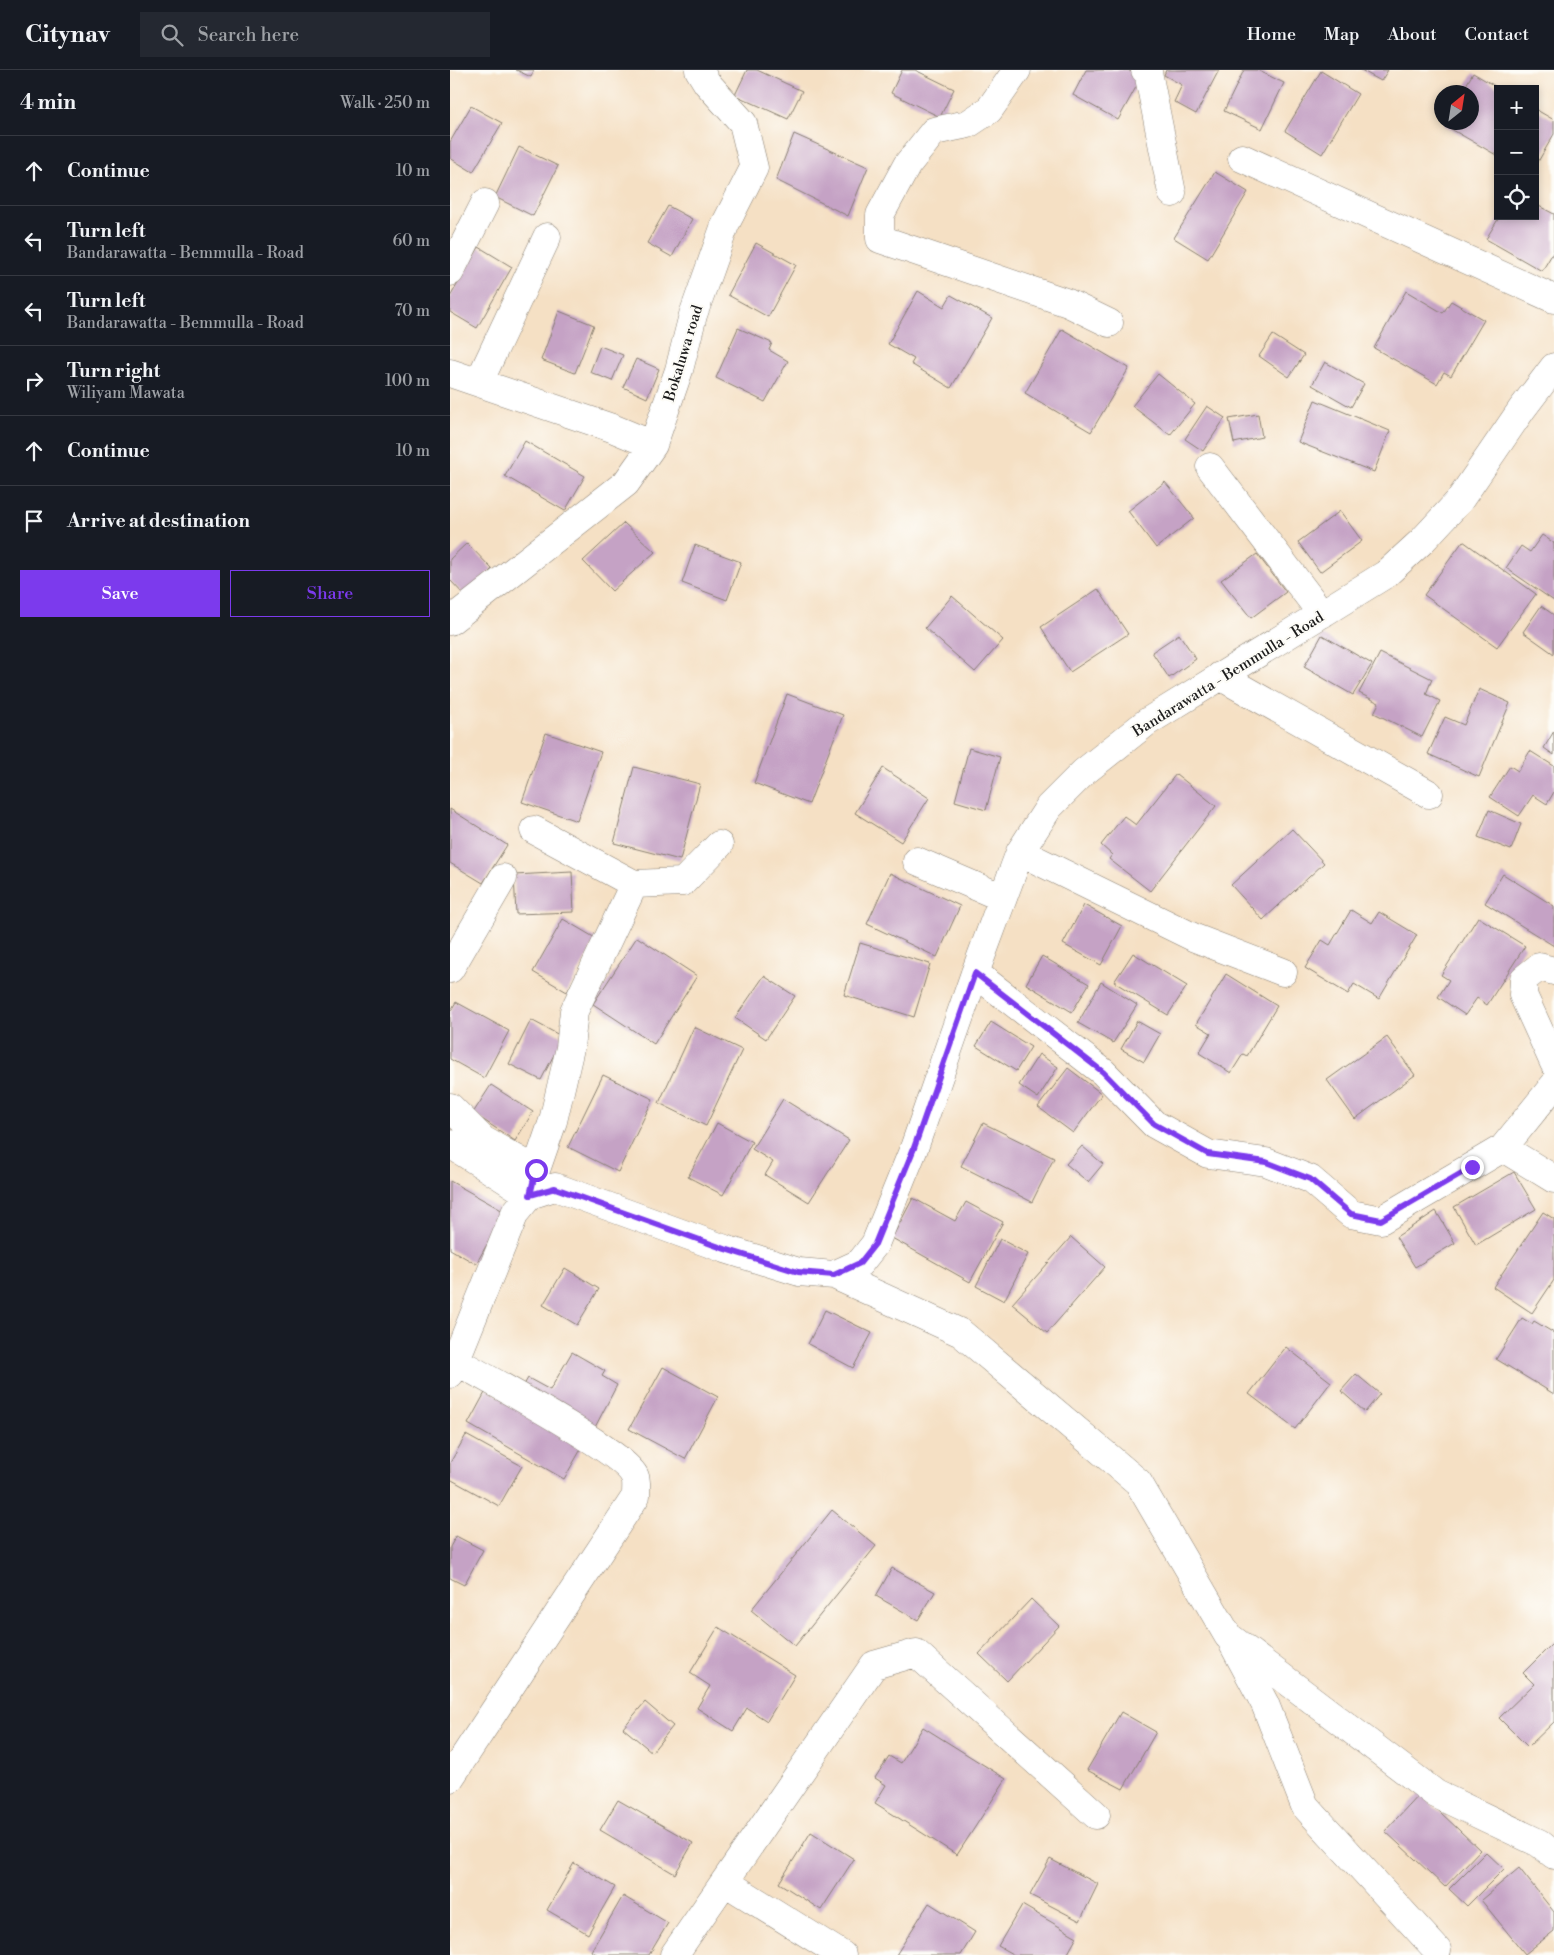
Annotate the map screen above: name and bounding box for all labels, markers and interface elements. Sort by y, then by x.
search box [140,12,490,57]
text: Citynav [25,20,110,50]
icon: search [158,21,186,49]
text: Search here [198,23,299,47]
text: Home [1247,23,1296,46]
text: Map [1324,23,1360,46]
text: About [1388,23,1437,46]
text: Contact [1465,23,1529,46]
north arrow [1434,85,1479,130]
map controls [1494,85,1539,220]
button: + [1494,85,1539,130]
text: 4 min [20,90,76,116]
text: Walk · 250 m [340,93,430,113]
button: − [1494,130,1539,175]
icon: ahead [20,157,48,185]
text: Continue [67,159,150,183]
text: 10 m [396,161,430,181]
button: locate [1494,175,1539,220]
text: Turn left [67,219,146,243]
icon: left [20,227,48,255]
text: 60 m [392,231,430,251]
text: Bandarawatta - Bemmulla - Road [67,243,304,263]
text: Turn left [67,289,146,313]
icon: left [20,297,48,325]
text: 70 m [394,301,430,321]
street label: Bokaluwa road [660,302,707,405]
text: Bandarawatta - Bemmulla - Road [67,313,304,333]
text: Turn right [67,359,160,383]
icon: right [20,367,48,395]
text: 100 m [385,371,430,391]
text: Wiliyam Mawata [67,383,185,403]
icon: ahead [20,437,48,465]
text: Continue [67,439,150,463]
text: 10 m [396,441,430,461]
icon: arrive [20,507,48,535]
text: Arrive at destination [67,509,250,533]
button: Save [20,570,220,617]
button: Share [230,570,430,617]
street label: Bandarawatta - Bemmulla - Road [1128,607,1328,742]
route end [1461,1156,1484,1179]
route start [525,1159,548,1182]

